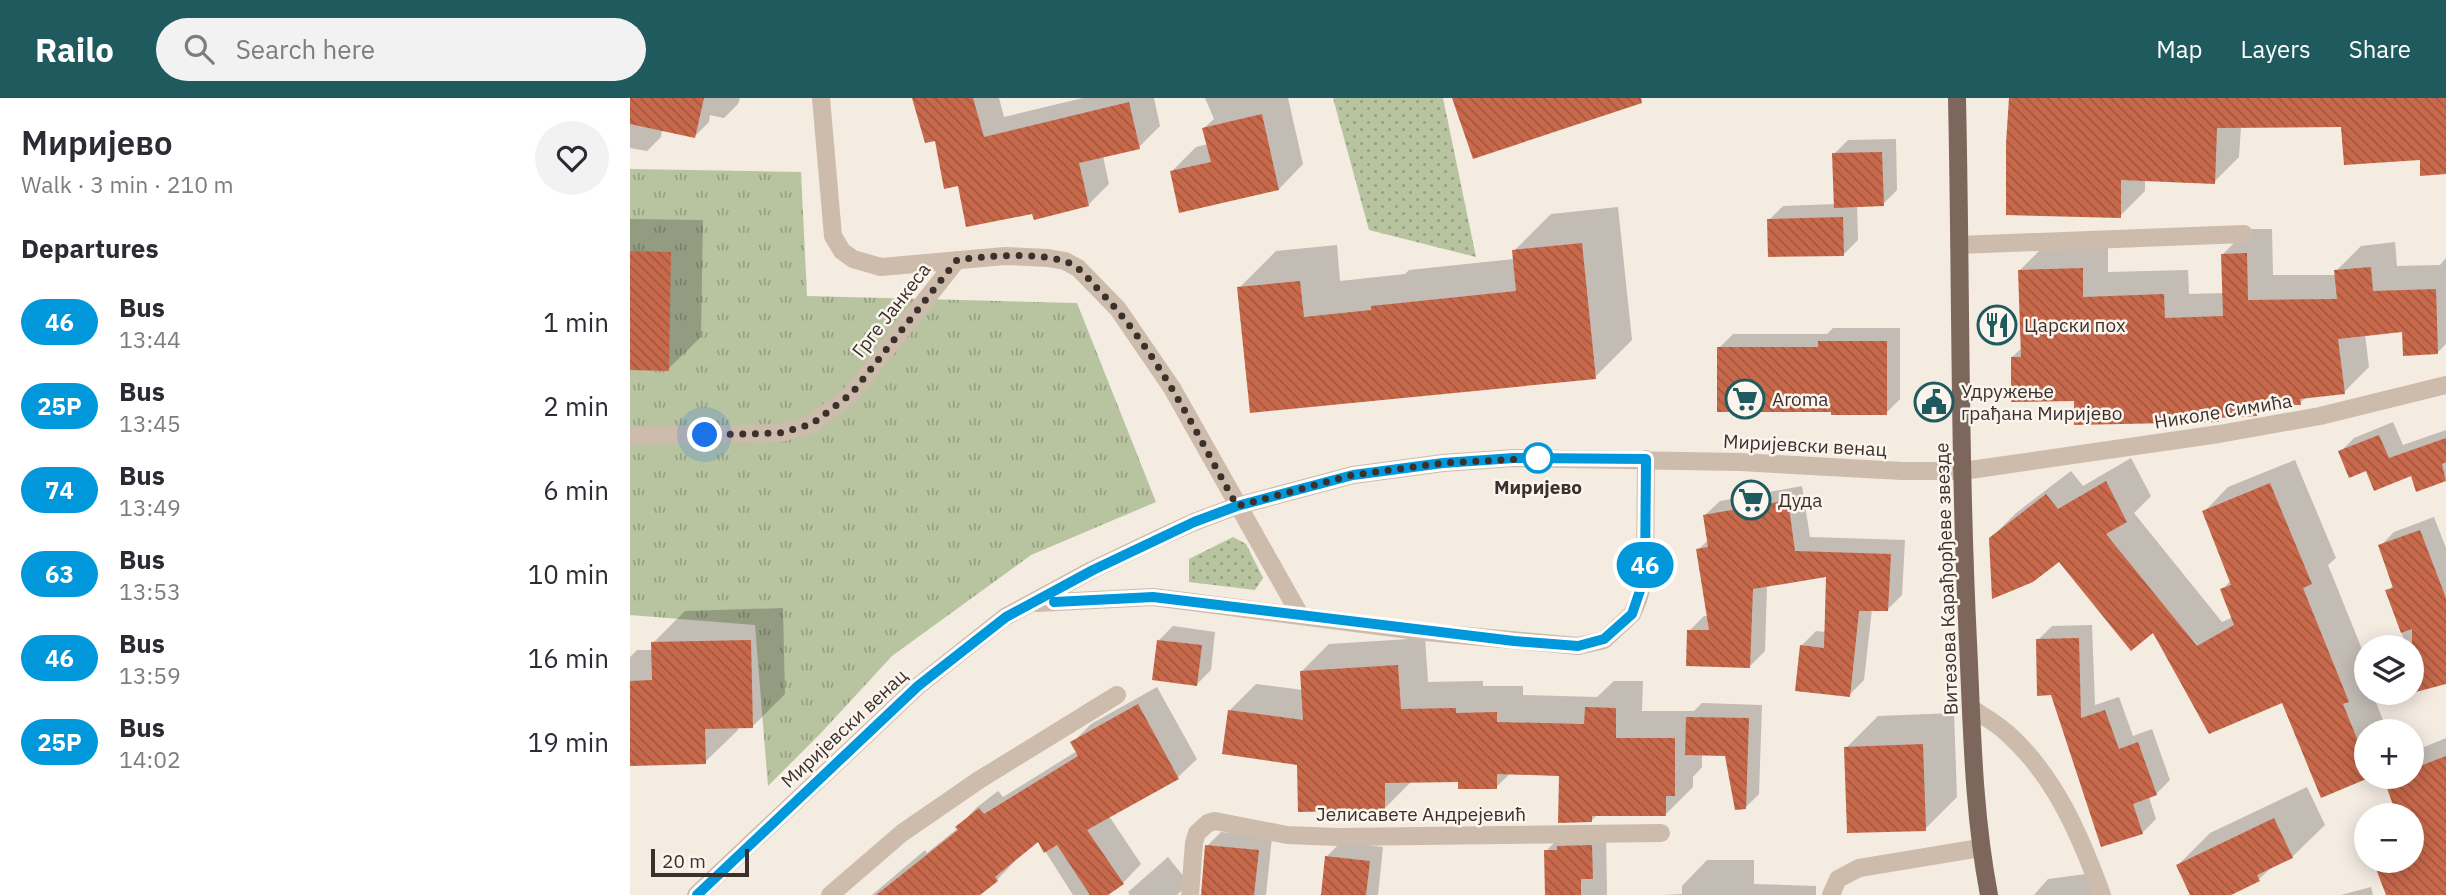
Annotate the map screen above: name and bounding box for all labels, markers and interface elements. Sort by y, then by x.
search box [156,18,646,81]
text: Railo [35,28,114,71]
icon: search [180,30,218,68]
text: Search here [236,32,375,66]
text: Map [2156,33,2203,65]
text: Layers [2241,33,2311,65]
text: Share [2349,33,2411,65]
text: Миријево [21,121,173,164]
button: heart [535,121,609,195]
text: Walk · 3 min · 210 m [21,169,234,199]
text: Departures [21,231,159,265]
street label: Грге Јанкеса [847,258,935,362]
text: Bus [119,290,165,324]
restaurant icon: Царски пох [1976,304,2018,346]
text: 1 min [543,305,609,339]
text: 46 [45,306,74,338]
place label: Царски пох [2024,313,2126,337]
text: 13:44 [119,324,181,354]
text: Bus [119,374,165,408]
supermarket icon: Aroma [1724,378,1766,420]
place label: Удружење грађана Миријево [1961,379,2122,425]
public building icon: Удружење грађана Миријево [1913,381,1955,423]
place label: Aroma [1772,387,1828,411]
street label: Николе Симића [2152,388,2294,434]
text: 2 min [543,389,609,423]
text: 25P [37,390,82,422]
text: 13:45 [119,408,181,438]
your location [687,417,722,452]
street label: Миријевски венац [1722,429,1888,461]
street label: Витезова Карађорђеве звезде [1929,442,1963,716]
marker: Миријево [1523,443,1553,473]
text: Bus [119,458,165,492]
text: 6 min [543,473,609,507]
text: 74 [45,474,74,506]
place label: Миријево [1494,475,1582,499]
supermarket icon: Дуда [1730,479,1772,521]
place label: Дуда [1778,488,1822,512]
text: 13:49 [119,492,181,522]
text: Bus [119,542,165,576]
line badge: 46 [1614,542,1676,588]
text: 46 [1631,549,1659,581]
text: 10 min [528,557,609,591]
text: 63 [45,558,74,590]
text: 13:53 [119,576,181,606]
text: Bus [119,626,165,660]
map controls [2354,635,2424,873]
button: layers [2354,635,2424,705]
text: 16 min [528,641,609,675]
text: 46 [45,642,74,674]
text: 13:59 [119,660,181,690]
street label: Миријевски венац [776,663,912,793]
text: Bus [119,710,165,744]
button: + [2354,719,2424,789]
text: 19 min [528,725,609,759]
text: 25P [37,726,82,758]
text: 14:02 [119,744,181,774]
street label: Јелисавете Андрејевић [1316,802,1526,826]
button: − [2354,803,2424,873]
scale bar [651,846,749,878]
text: 20 m [662,849,706,873]

